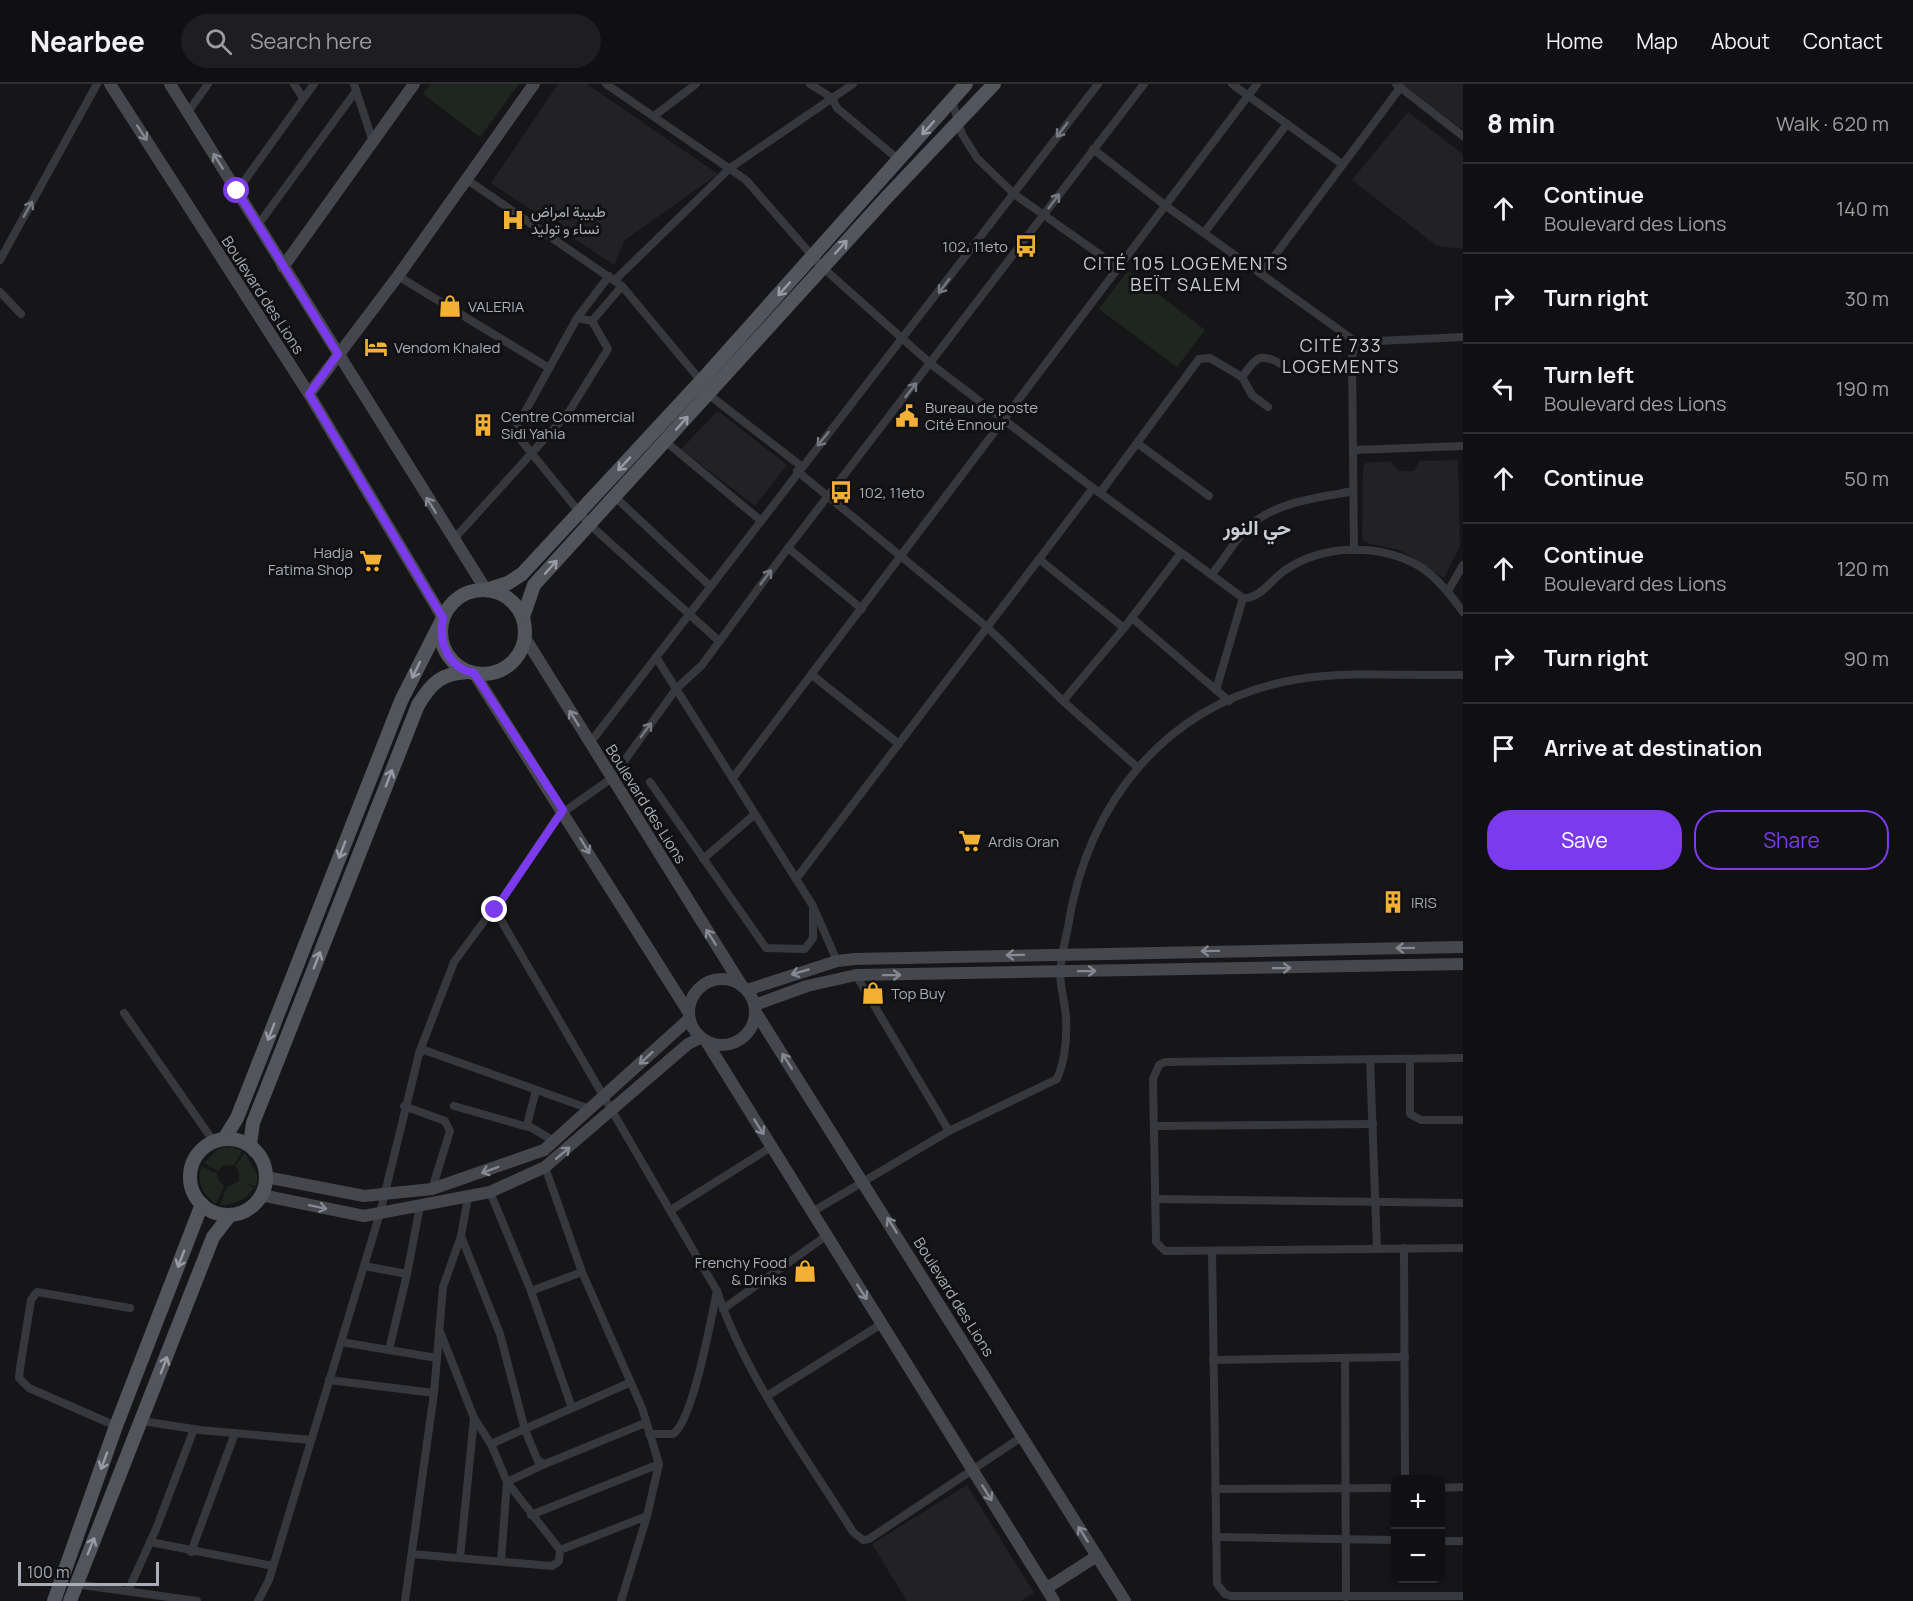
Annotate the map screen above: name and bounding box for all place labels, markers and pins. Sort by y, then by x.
place label: طبيبة امراض نساء و توليد [531,201,606,239]
hospital icon: طبيبة امراض نساء و توليد [500,207,526,233]
bus stop icon: 102، 11eto [1013,233,1039,259]
place label: 102، 11eto [942,236,1008,257]
shop icon: VALERIA [437,293,463,319]
place label: VALERIA [468,296,525,317]
hotel icon: Vendom Khaled [363,334,389,360]
place label: Vendom Khaled [394,337,500,358]
place label: Bureau de poste Cité Ennour [925,397,1038,435]
public building icon: Bureau de poste Cité Ennour [894,403,920,429]
place label: Centre Commercial Sidi Yahia [501,406,635,444]
building icon: Centre Commercial Sidi Yahia [470,412,496,438]
bus stop icon: 102, 11eto [828,479,854,505]
place label: 102, 11eto [859,482,925,503]
place label: Hadja Fatima Shop [268,542,353,580]
supermarket icon: Hadja Fatima Shop [358,548,384,574]
supermarket icon: Ardis Oran [957,828,983,854]
place label: Ardis Oran [988,831,1059,852]
building icon: IRIS [1380,889,1406,915]
place label: IRIS [1411,892,1437,913]
shop icon: Top Buy [860,980,886,1006]
place label: Top Buy [891,983,946,1004]
place label: Frenchy Food & Drinks [695,1252,787,1290]
shop icon: Frenchy Food & Drinks [792,1258,818,1284]

